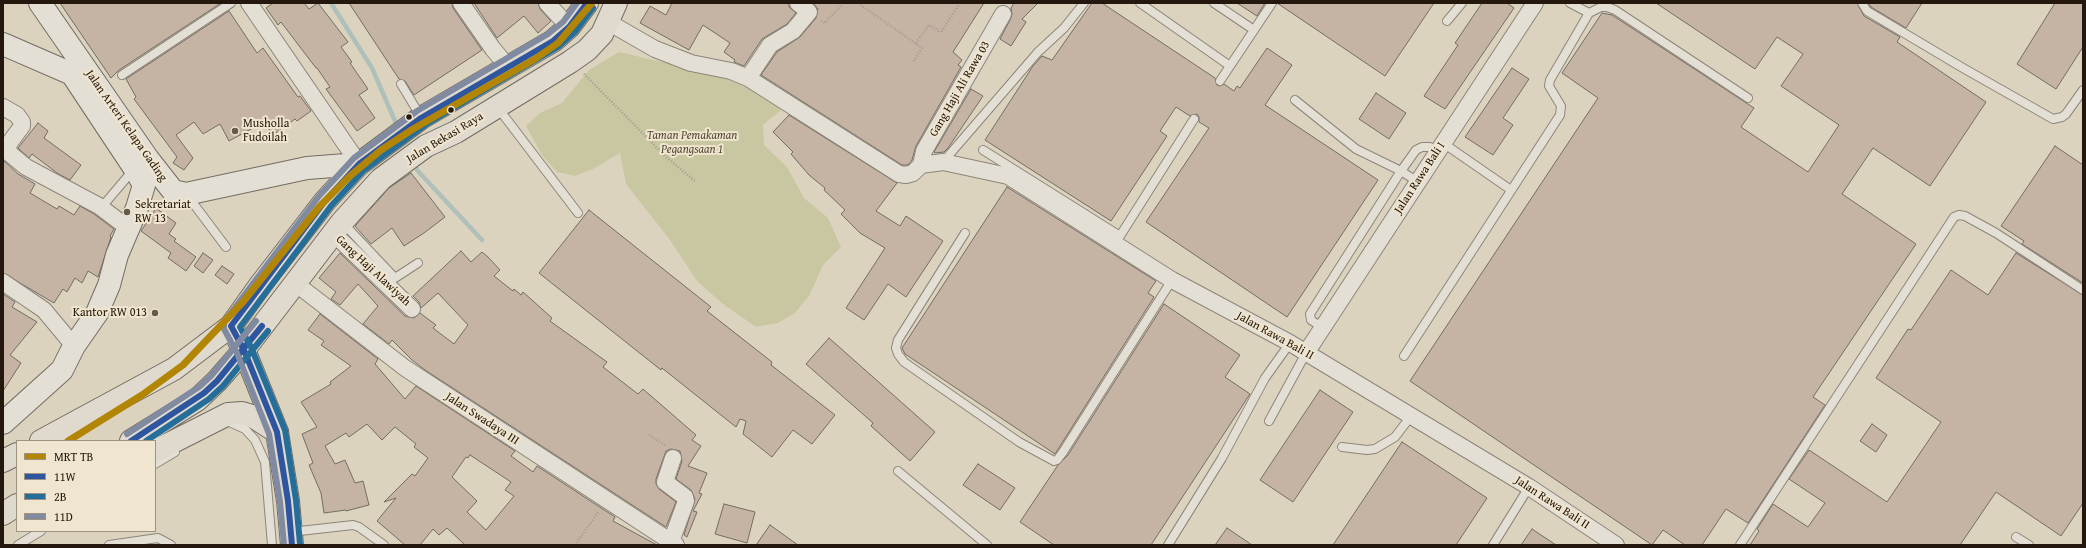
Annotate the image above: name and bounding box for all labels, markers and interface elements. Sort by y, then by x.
street label: Gang Haji Ali Rawa 03 [927,39,993,139]
street label: Jalan Arteri Kelapa Gading [82,68,170,184]
unlabelled marker [446,105,456,115]
street label: Jalan Bekasi Raya [404,109,486,167]
unlabelled marker [404,112,414,122]
place label: Musholla Fudoilah [243,117,289,145]
marker: Musholla Fudoilah [230,126,240,136]
park label: Taman Pemakaman Pegangsaan 1 [647,129,737,157]
street label: Jalan Rawa Bali I [1392,139,1448,217]
place label: Sekretariat RW 13 [135,198,191,226]
marker: Sekretariat RW 13 [122,207,132,217]
street label: Gang Haji Alawiyah [333,233,413,309]
place label: Kantor RW 013 [73,306,147,320]
marker: Kantor RW 013 [150,308,160,318]
street label: Jalan Rawa Bali II [1234,309,1316,363]
street label: Jalan Swadaya III [442,390,522,448]
legend [16,440,156,532]
text: MRT TB [54,448,93,465]
text: 11W [54,468,76,485]
street label: Jalan Rawa Bali II [1512,473,1592,533]
text: 2B [54,488,67,505]
text: 11D [54,508,73,525]

